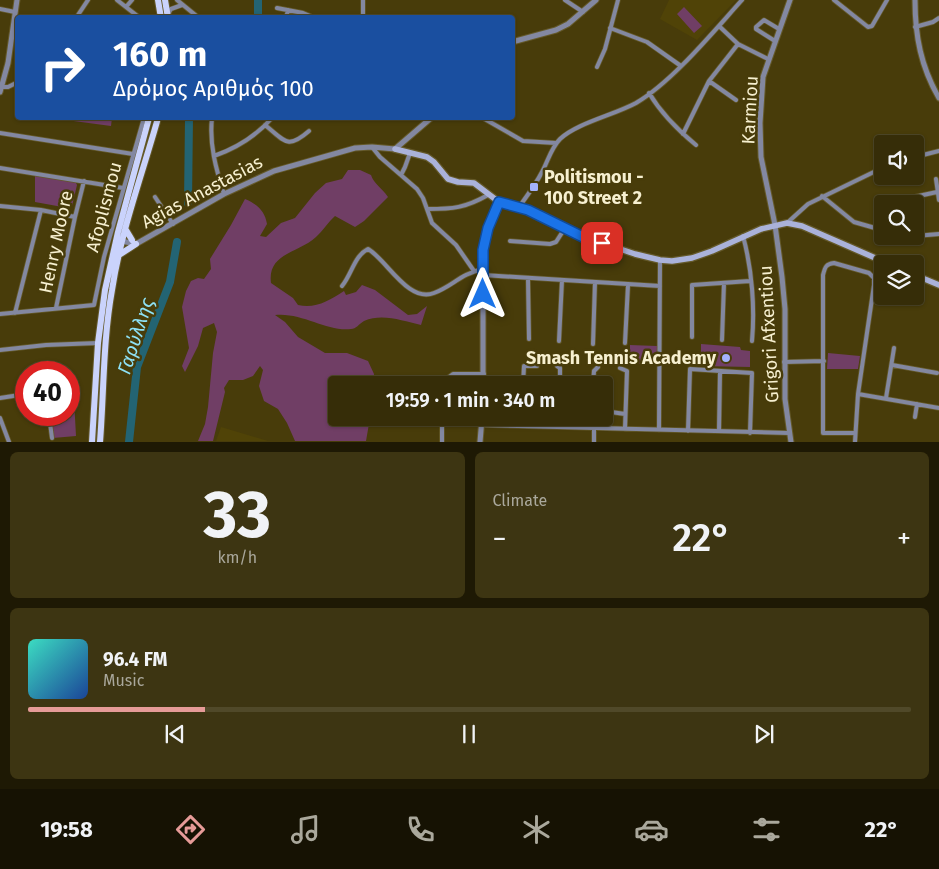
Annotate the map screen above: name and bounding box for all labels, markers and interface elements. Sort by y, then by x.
text: 160 m [113,33,207,75]
icon: right [30,35,95,100]
text: Δρόμος Αριθμός 100 [113,75,314,102]
street label: Karmiou [737,75,763,145]
map controls [874,135,924,305]
button: sound [874,135,924,185]
street label: Agias Anastasias [138,151,266,233]
street label: Afoplismou [81,159,127,255]
place label: Politismou - 100 Street 2 [544,166,644,209]
marker: Politismou - 100 Street 2 [528,181,540,193]
street label: Henry Moore [34,189,78,295]
button: search [874,195,924,245]
pin [581,222,623,264]
icon: arrive [588,229,616,257]
button: layers [874,255,924,305]
street label: Grigori Afxentiou [754,265,784,403]
position arrow [456,267,508,319]
water label: Γαρύλλης [112,294,159,377]
place label: Smash Tennis Academy [526,347,717,369]
marker: Smash Tennis Academy [720,352,732,364]
speed limit sign: 40 [15,361,80,426]
text: 19:59 · 1 min · 340 m [386,389,555,412]
text: 33 [203,476,271,554]
text: Climate [493,491,547,510]
text: 22° [672,515,731,561]
text: − [493,522,507,555]
text: + [897,522,911,555]
text: km/h [217,548,257,567]
text: 96.4 FM [103,648,167,671]
text: Music [103,671,144,690]
icon: previous [161,720,189,748]
icon: pause [455,720,483,748]
icon: next [750,720,778,748]
icon: directions [173,812,208,847]
icon: music [288,812,323,847]
icon: phone [403,812,438,847]
icon: climate [519,812,554,847]
icon: car [634,812,669,847]
icon: filters [749,812,784,847]
text: 19:58 [40,816,93,843]
text: 22° [865,816,899,843]

